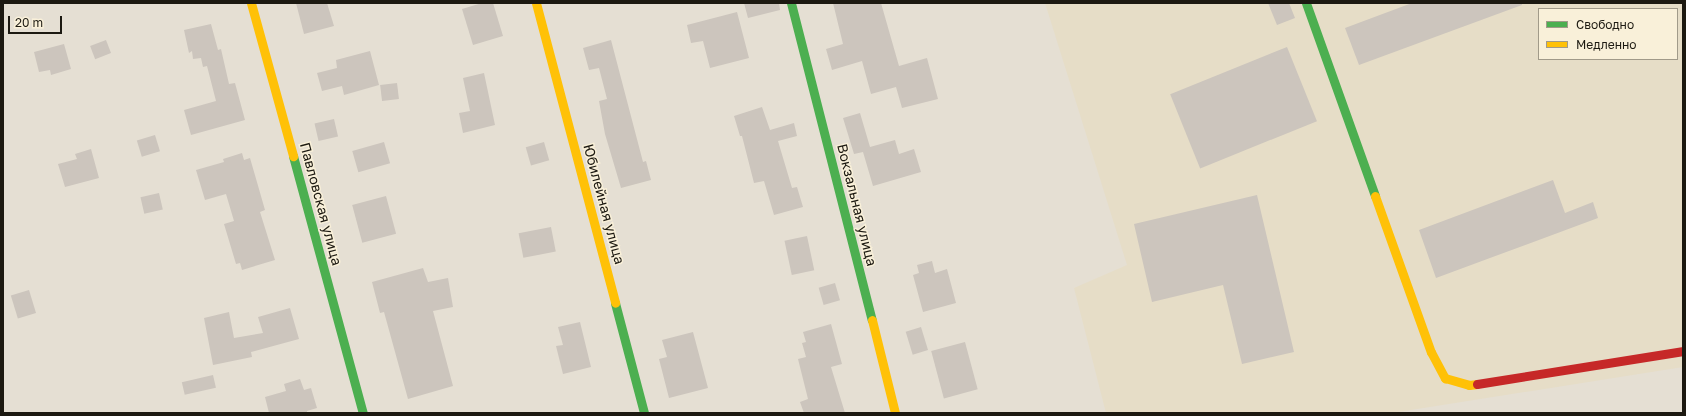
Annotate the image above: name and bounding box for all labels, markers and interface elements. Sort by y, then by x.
scale bar [10,8,64,34]
legend [1538,8,1678,60]
text: 20 m [15,15,43,30]
text: Свободно [1576,17,1634,32]
text: Медленно [1576,37,1636,52]
street label: Павловская улица [296,141,346,267]
street label: Юбилейная улица [580,142,628,266]
street label: Вокзальная улица [834,142,880,268]

